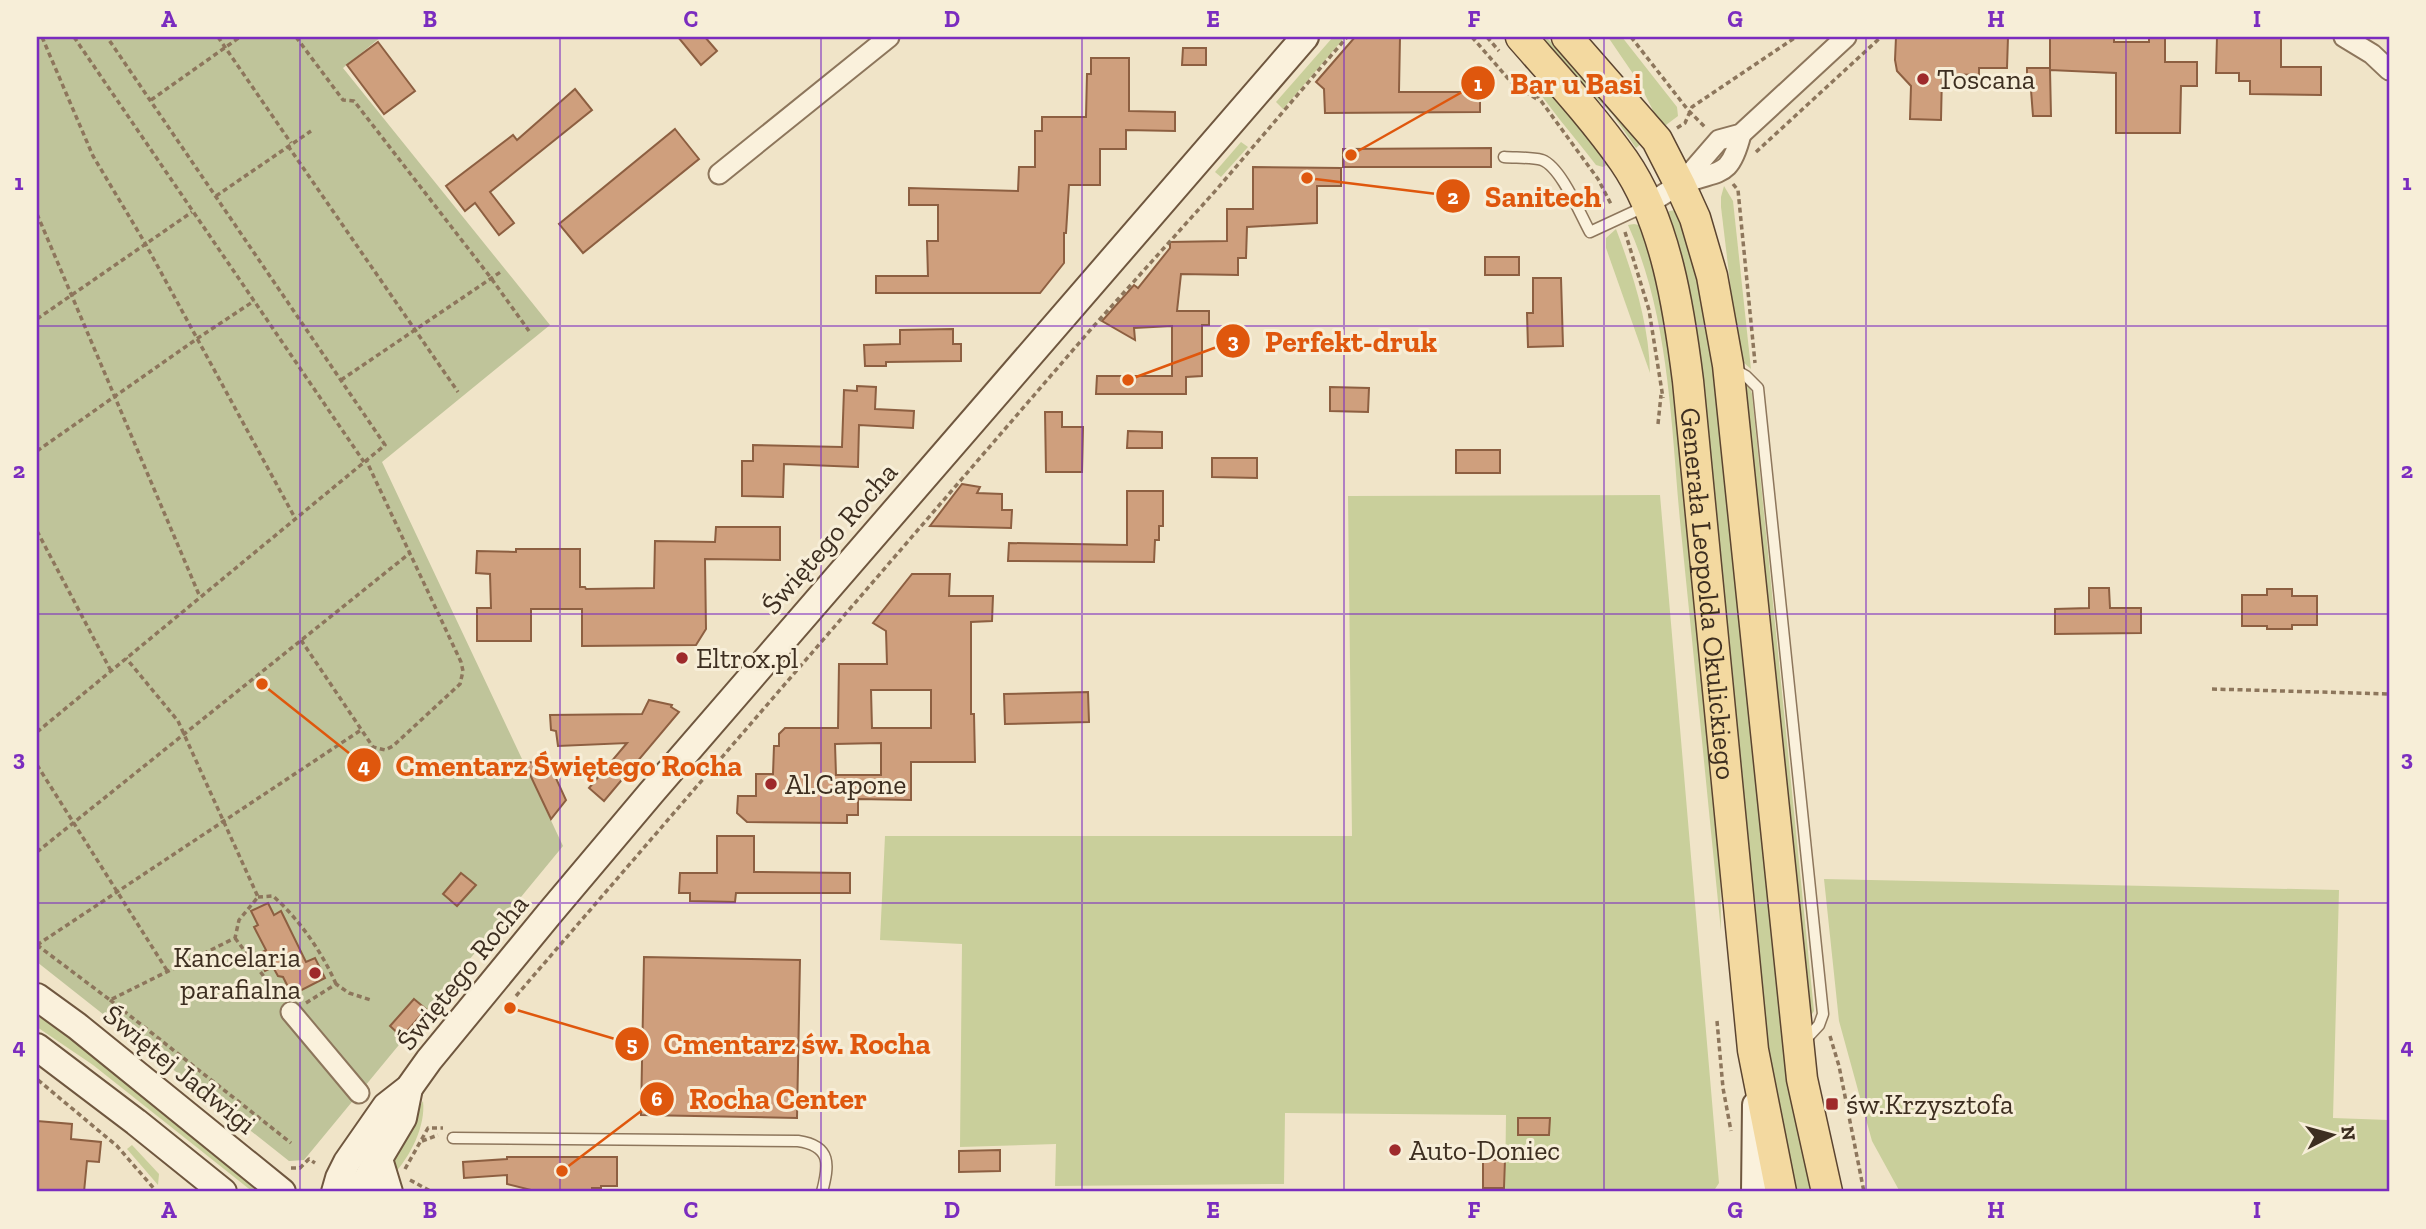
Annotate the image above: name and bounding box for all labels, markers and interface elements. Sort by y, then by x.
text: A [161,5,177,33]
text: B [423,5,437,33]
text: C [684,5,698,33]
text: D [944,5,960,33]
text: E [1206,5,1220,33]
text: F [1467,5,1481,33]
text: G [1727,5,1743,33]
text: H [1987,5,2005,33]
text: I [2253,5,2261,33]
callout: Bar u Basi [1461,58,1656,109]
place label: Toscana [1937,63,2036,96]
text: Bar u Basi [1510,66,1642,102]
text: 1 [1474,71,1483,96]
marker: Toscana [1915,71,1931,87]
text: 1 [14,168,24,196]
text: 1 [2402,168,2412,196]
callout: Sanitech [1435,171,1615,222]
text: Sanitech [1485,179,1602,215]
text: 2 [1447,184,1459,209]
callout: Perfekt-druk [1216,316,1451,367]
text: Perfekt-druk [1265,324,1438,360]
text: 3 [1227,328,1239,353]
street label: Generała Leopolda Okulickiego [1674,406,1743,781]
street label: Świętego Rocha [755,455,905,621]
text: 2 [13,456,25,484]
text: 2 [2401,456,2413,484]
place label: Eltrox.pl [696,642,799,675]
marker: Eltrox.pl [674,650,690,666]
callout: Cmentarz Świętego Rocha [346,740,756,791]
text: 3 [13,744,25,772]
text: 3 [2401,744,2413,772]
text: Cmentarz Świętego Rocha [395,748,743,784]
text: 4 [358,753,370,778]
place label: Al.Capone [785,768,906,801]
marker: Al.Capone [763,776,779,792]
street label: Świętego Rocha [390,888,535,1057]
place label: Kancelaria parafialna [173,941,301,1006]
marker: Kancelaria parafialna [307,965,323,981]
street label: Świętej Jadwigi [97,998,263,1141]
callout: Cmentarz św. Rocha [614,1018,945,1069]
text: Cmentarz św. Rocha [663,1026,931,1062]
text: 5 [627,1031,638,1056]
text: 4 [12,1032,26,1060]
text: 4 [2400,1032,2414,1060]
callout: Rocha Center [640,1073,881,1124]
text: Rocha Center [689,1081,867,1117]
text: 6 [651,1086,663,1111]
place label: św.Krzysztofa [1846,1088,2014,1121]
marker: św.Krzysztofa [1824,1096,1840,1112]
north arrow [2296,1100,2366,1170]
text: N [2336,1125,2361,1142]
place label: Auto-Doniec [1409,1134,1560,1167]
marker: Auto-Doniec [1387,1142,1403,1158]
text: A [161,1196,177,1224]
text: B [423,1196,437,1224]
text: C [684,1196,698,1224]
text: D [944,1196,960,1224]
text: E [1206,1196,1220,1224]
text: F [1467,1196,1481,1224]
text: G [1727,1196,1743,1224]
text: H [1987,1196,2005,1224]
text: I [2253,1196,2261,1224]

